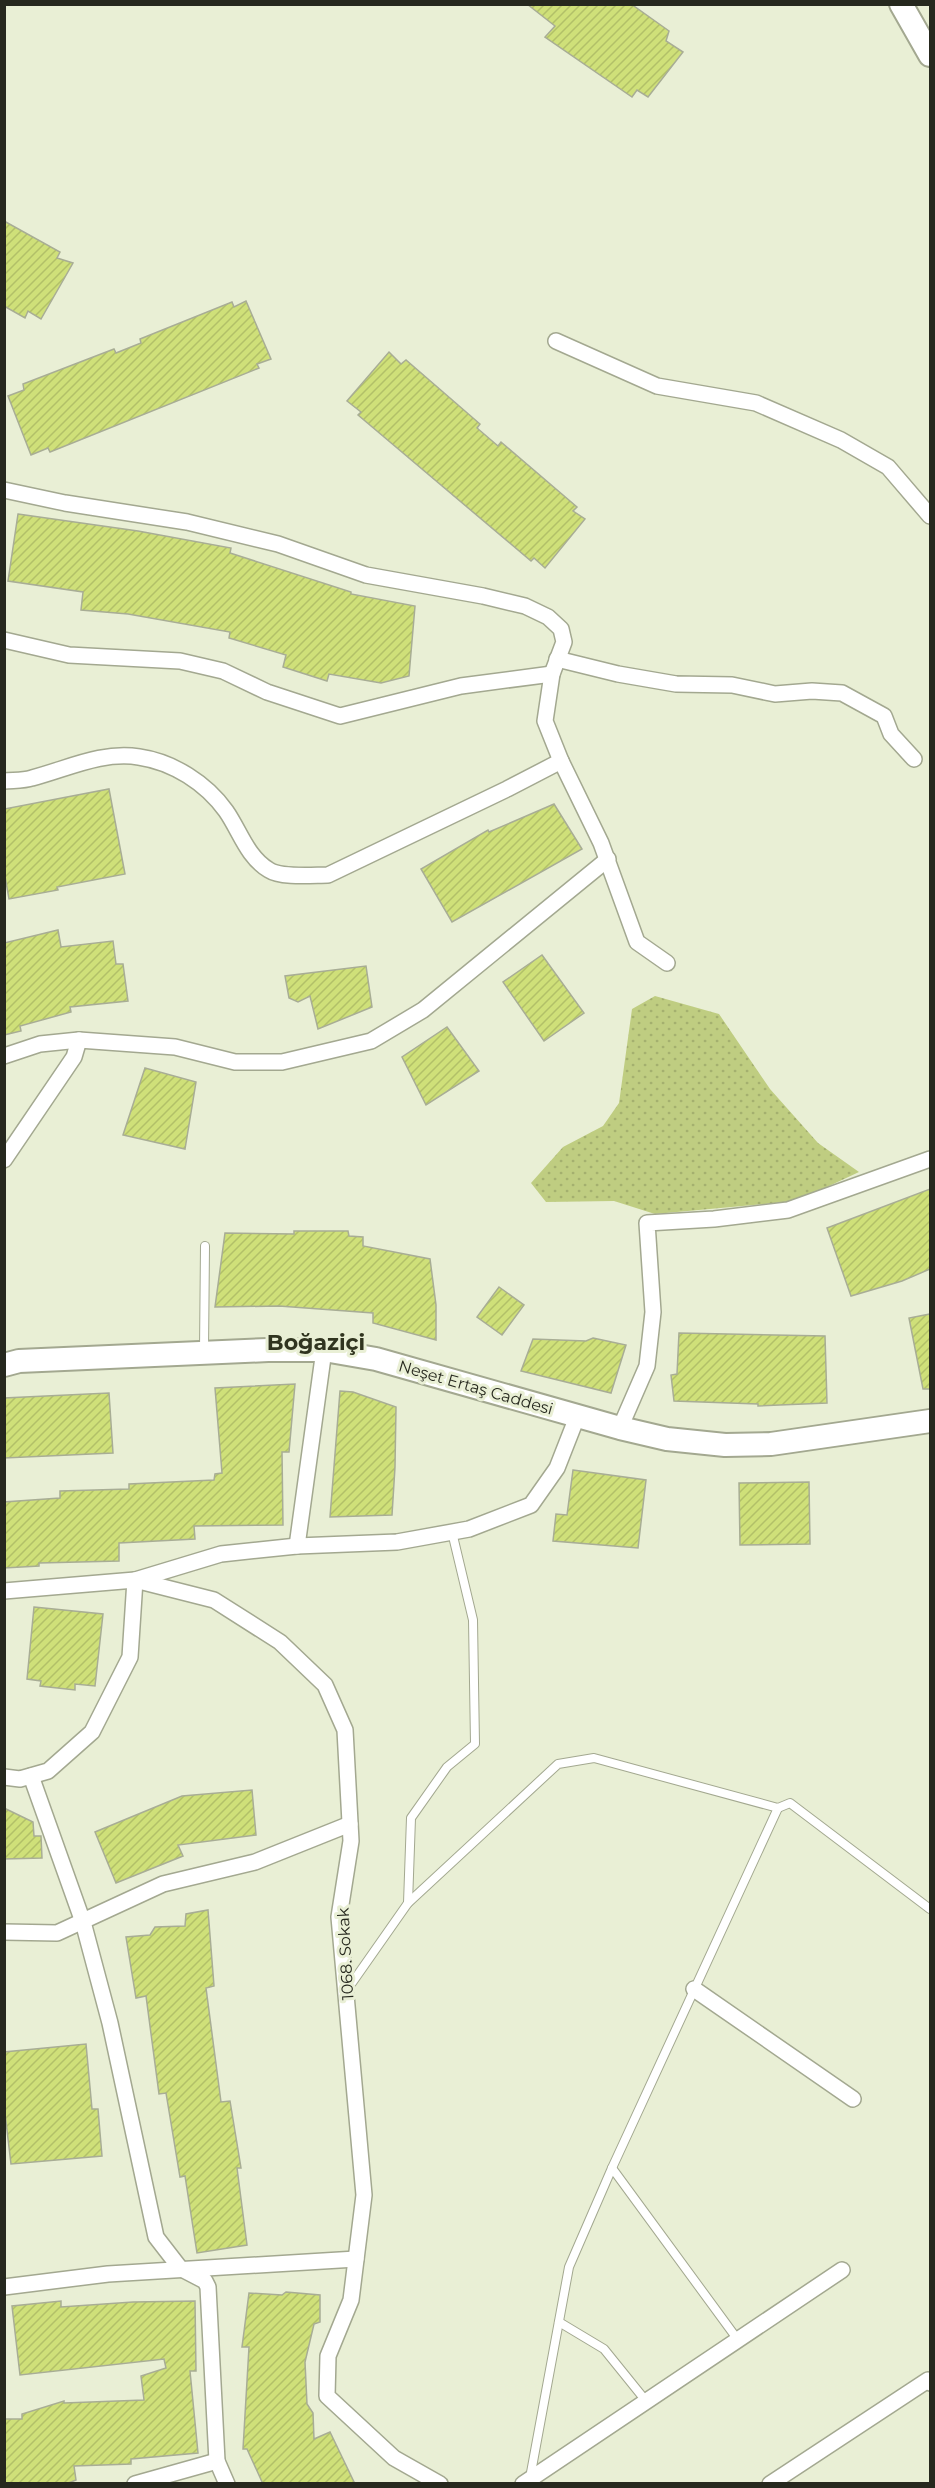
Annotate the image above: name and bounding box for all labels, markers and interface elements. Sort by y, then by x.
district label: Boğaziçi [267,1329,365,1356]
street label: Neşet Ertaş Caddesi [396,1356,555,1419]
street label: 1068. Sokak [334,1907,357,2001]

